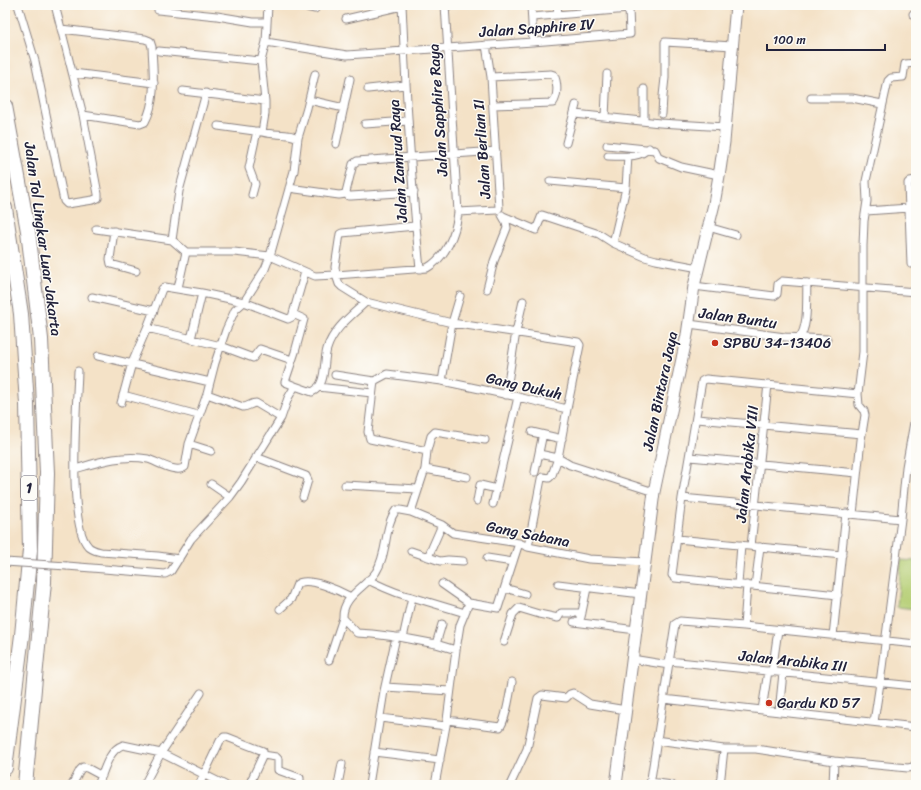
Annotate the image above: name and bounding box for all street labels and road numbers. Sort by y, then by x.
street label: Jalan Sapphire IV [477,11,596,45]
street label: Jalan Sapphire Raya [420,42,456,178]
street label: Jalan Zamrud Raya [381,98,415,224]
street label: Jalan Berlian II [466,98,499,201]
street label: Jalan Tol Lingkar Luar Jakarta [16,139,70,338]
street label: Jalan Buntu [696,300,779,336]
street label: Jalan Bintara Jaya [634,328,685,454]
street label: Gang Dukuh [483,365,565,407]
street label: Jalan Arabika VIII [728,404,766,525]
road number: 1 [21,476,37,500]
street label: Gang Sabana [484,513,572,555]
street label: Jalan Arabika III [737,642,849,680]

